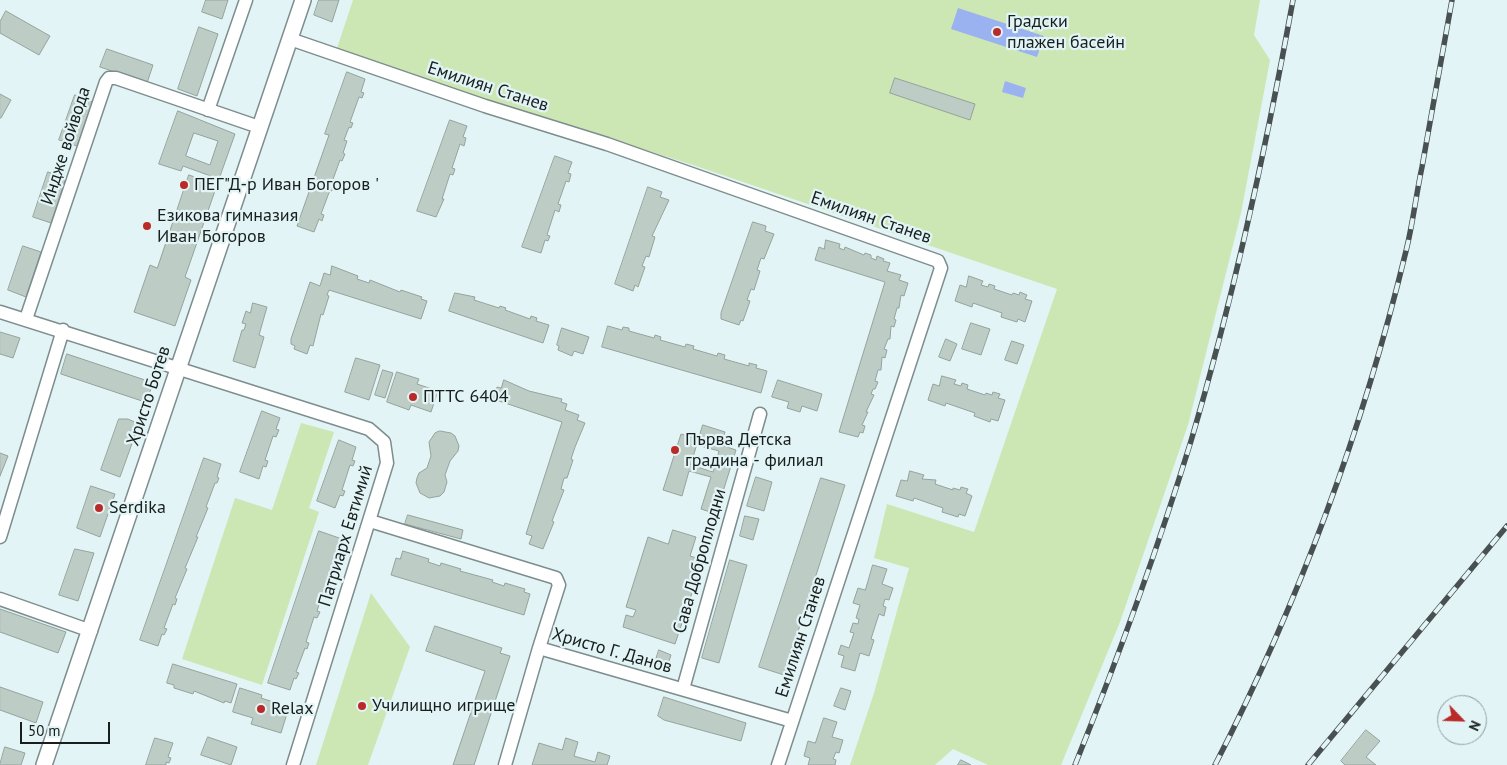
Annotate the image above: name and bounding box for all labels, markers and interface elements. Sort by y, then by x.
place label: Градски плажен басейн [1007,11,1125,54]
marker: Градски плажен басейн [991,26,1003,38]
street label: Емилиян Станев [425,57,551,117]
street label: Индже войвода [37,84,95,208]
place label: ПЕГ"Д-р Иван Богоров ' [194,174,379,196]
marker: ПЕГ"Д-р Иван Богоров ' [178,179,190,191]
street label: Емилиян Станев [808,187,934,249]
place label: Езикова гимназия Иван Богоров [157,205,298,248]
marker: Езикова гимназия Иван Богоров [141,220,153,232]
street label: Христо Ботев [123,343,175,449]
place label: ПТТС 6404 [423,386,509,408]
marker: ПТТС 6404 [407,391,419,403]
place label: Първа Детска градина - филиал [685,429,824,472]
marker: Първа Детска градина - филиал [669,444,681,456]
street label: Патриарх Евтимий [314,463,378,609]
street label: Сава Доброплодни [669,486,731,636]
place label: Serdika [109,497,166,519]
marker: Serdika [93,502,105,514]
street label: Емилиян Станев [771,574,831,700]
street label: Христо Г. Данов [550,624,674,678]
place label: Училищно игрище [372,695,516,717]
north arrow [1437,695,1487,745]
place label: Relax [271,698,313,720]
marker: Училищно игрище [356,700,368,712]
marker: Relax [255,703,267,715]
scale bar [22,712,112,744]
text: N [1465,718,1485,734]
text: 50 m [28,721,61,740]

